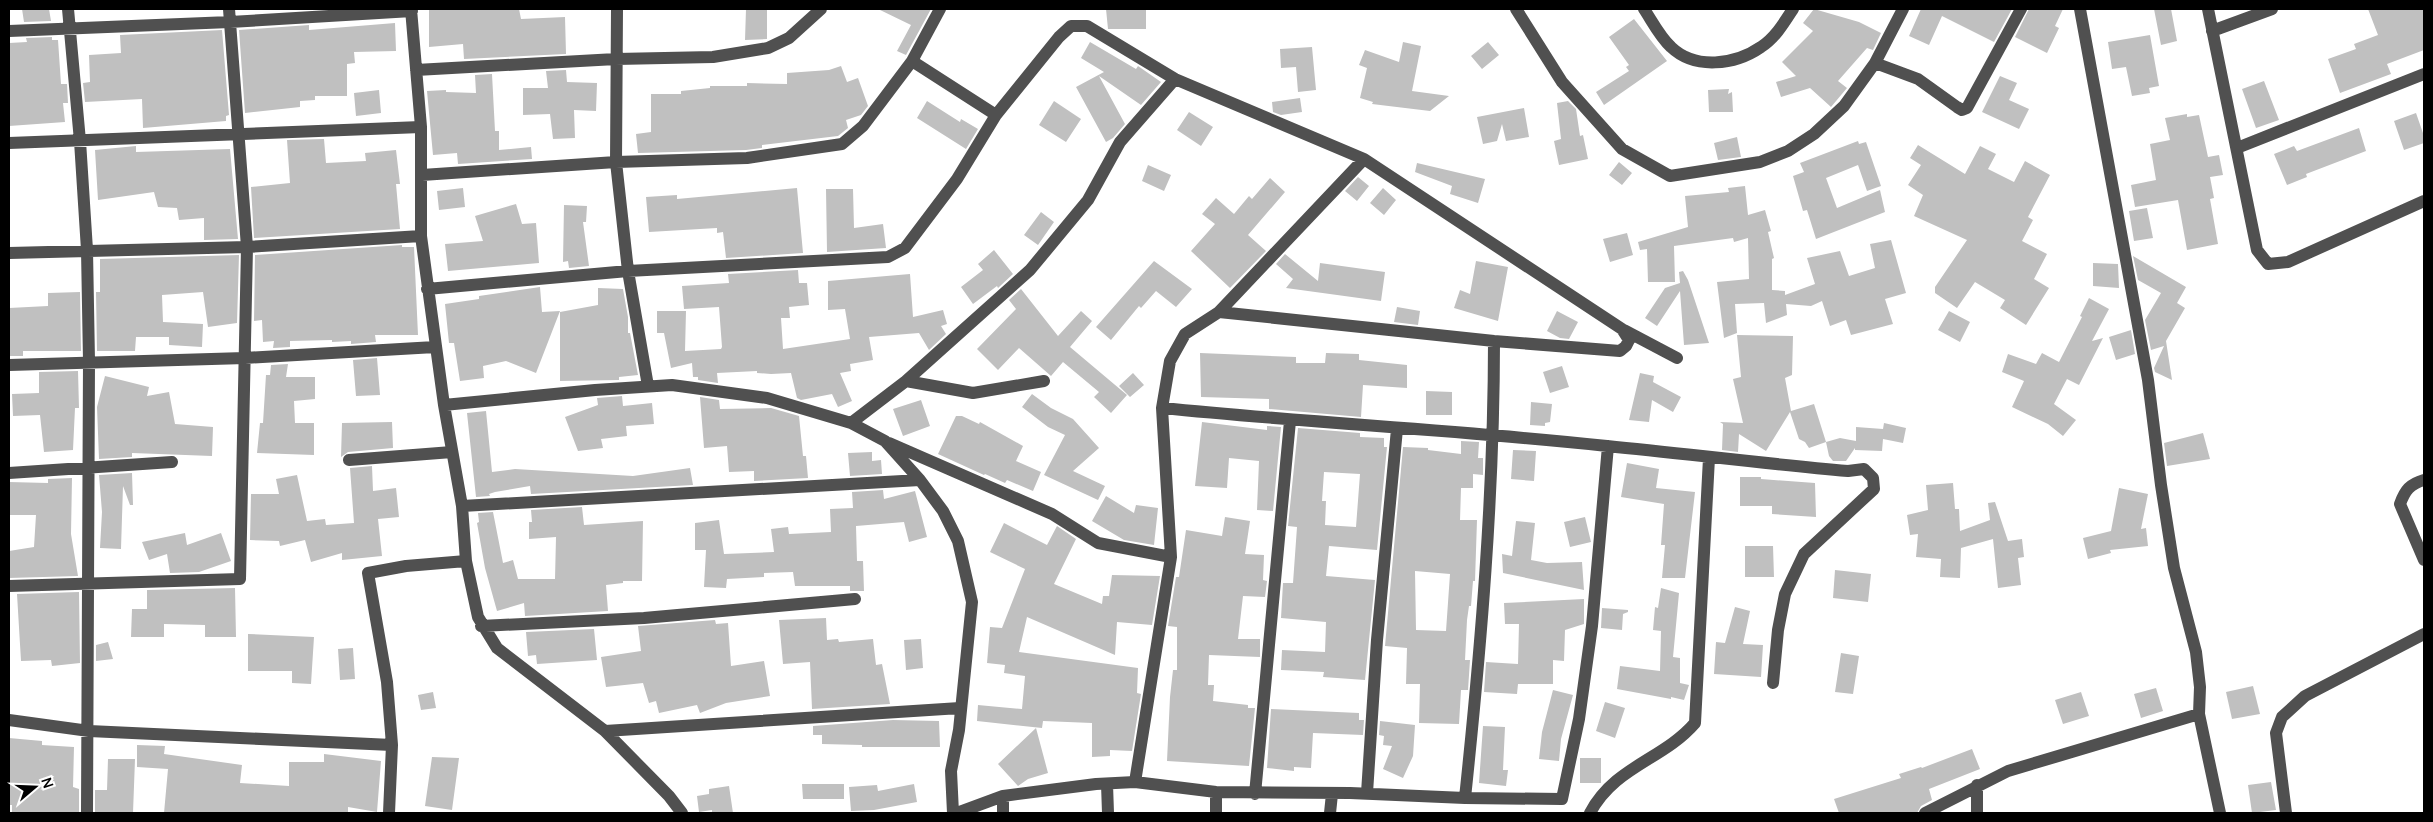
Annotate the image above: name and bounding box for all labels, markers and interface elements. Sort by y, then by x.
north arrow [10,762,60,812]
text: N [37,775,58,790]

